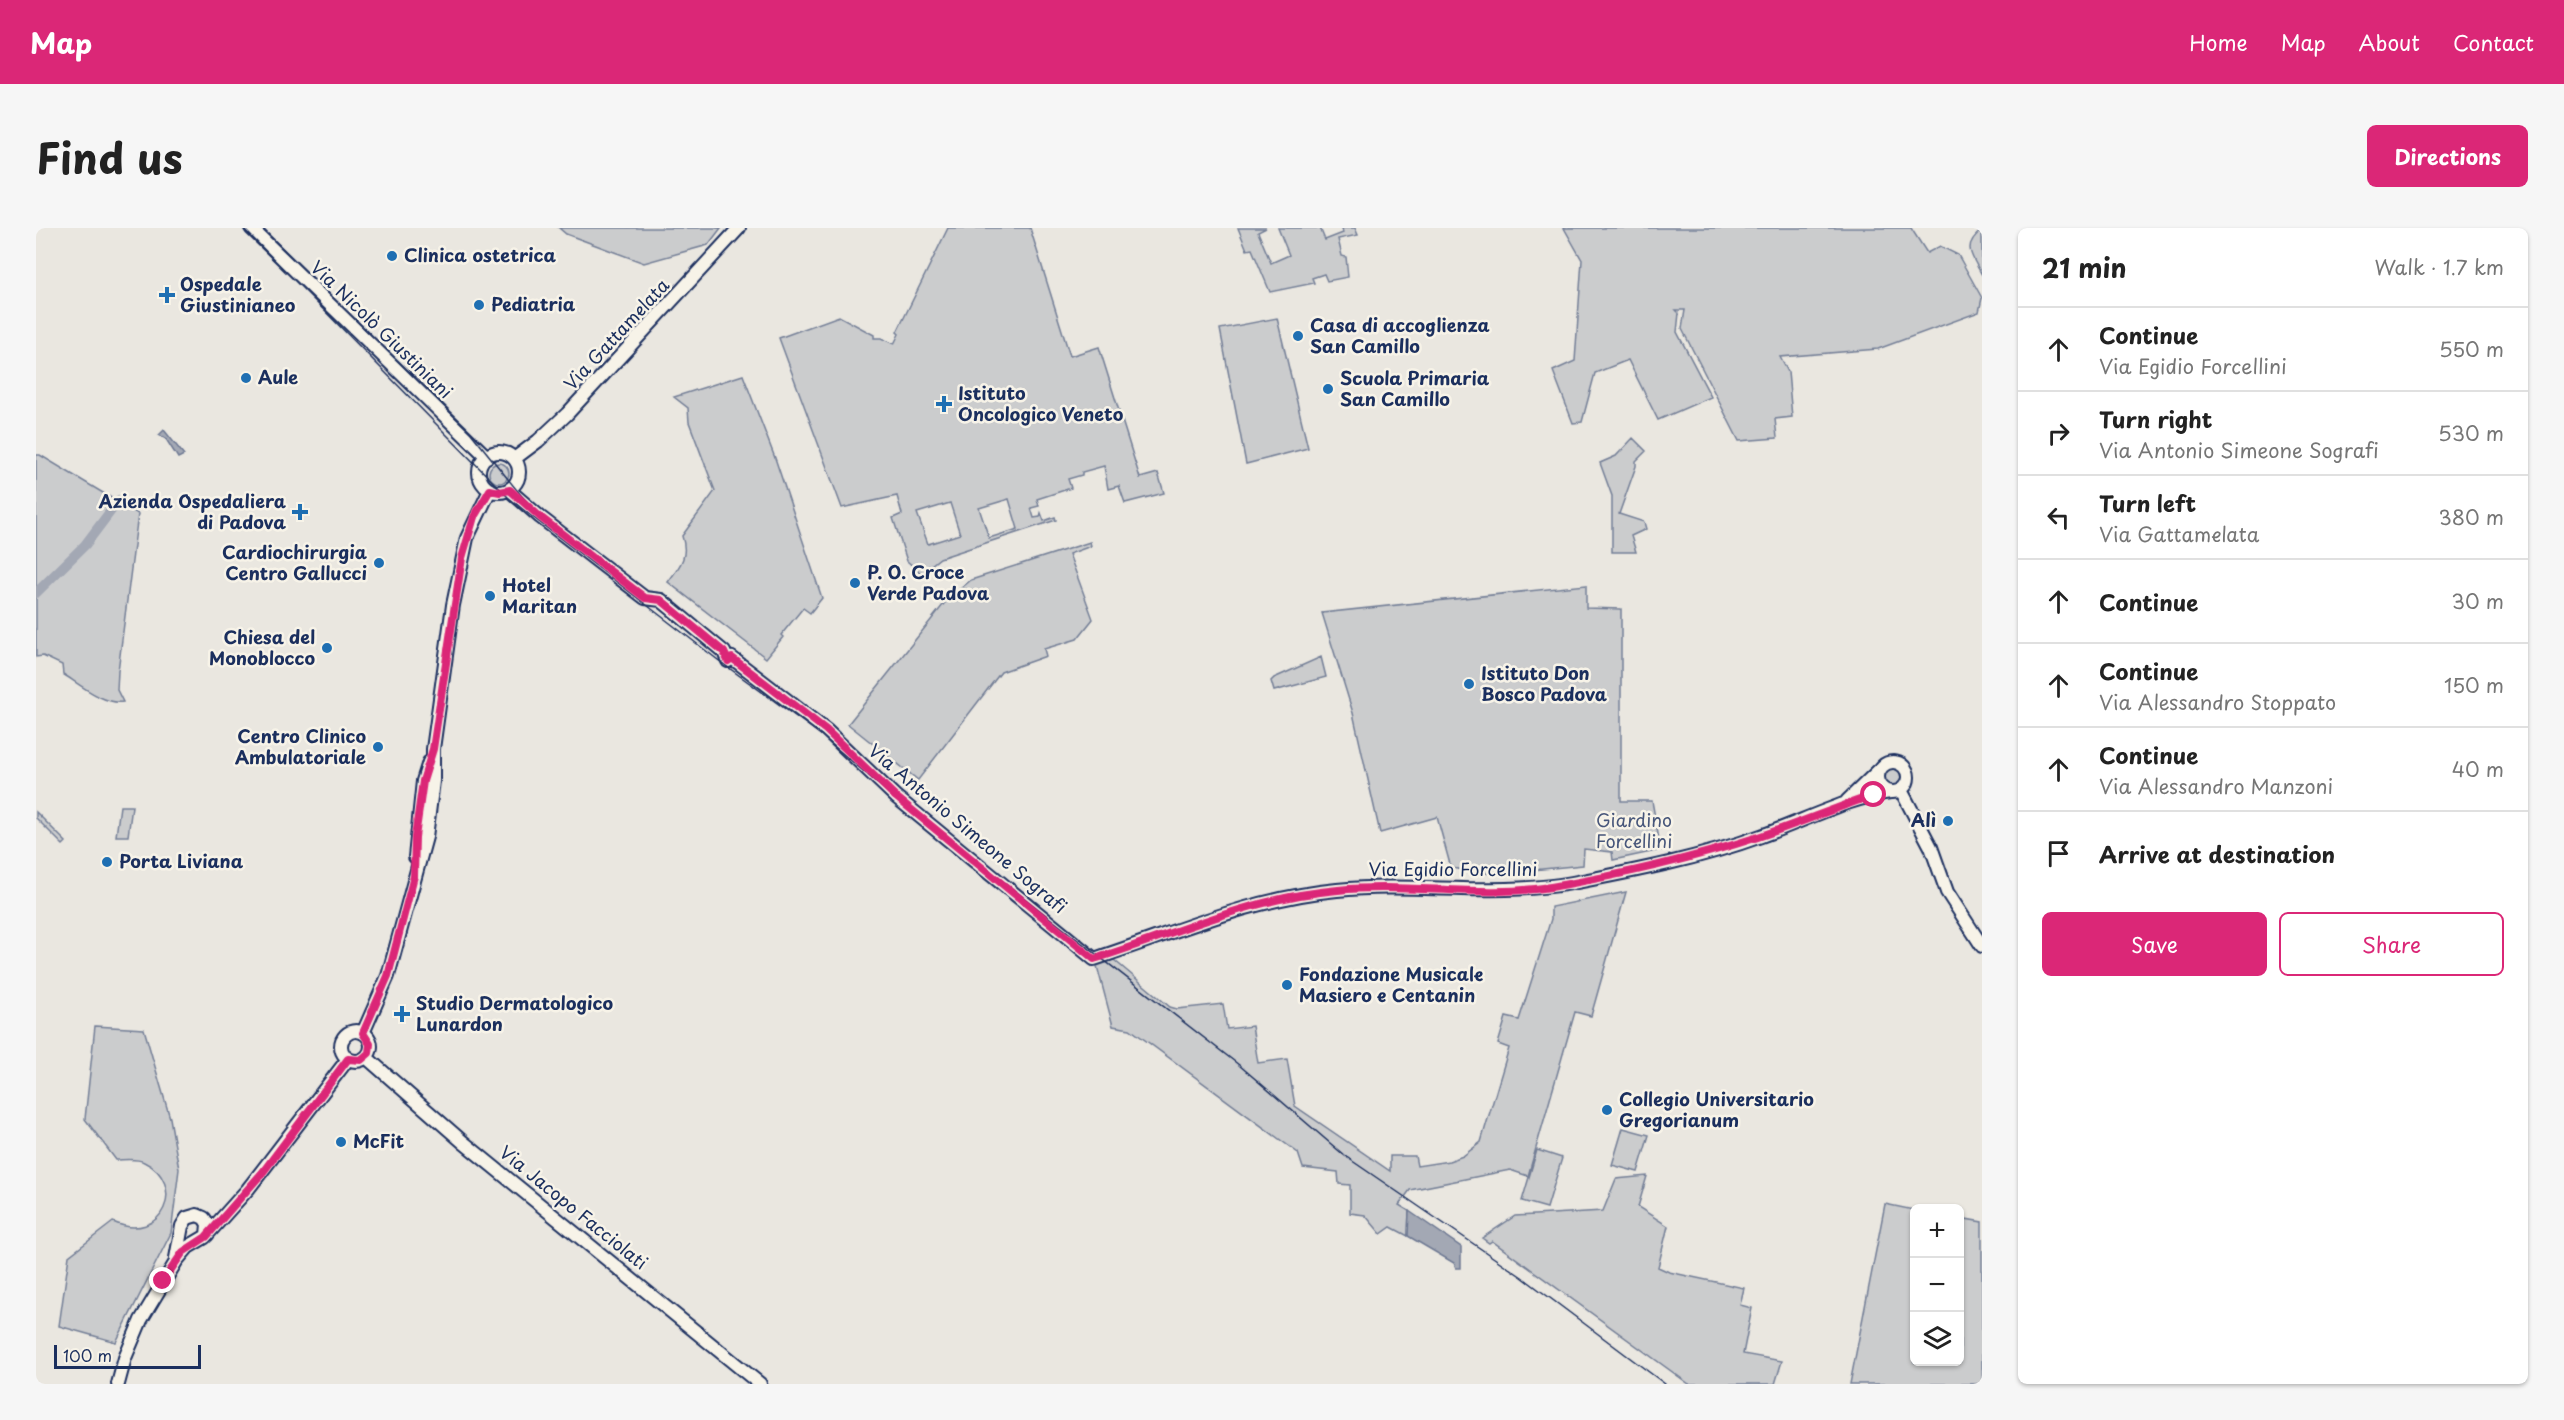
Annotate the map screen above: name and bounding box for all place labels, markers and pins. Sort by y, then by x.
place label: Clinica ostetrica [404,241,556,268]
marker: Clinica ostetrica [385,249,399,263]
place label: Ospedale Giustinianeo [180,270,296,318]
marker: Ospedale Giustinianeo [158,286,176,304]
place label: Pediatria [491,290,576,317]
marker: Pediatria [472,298,486,312]
place label: Casa di accoglienza San Camillo [1310,311,1490,359]
marker: Casa di accoglienza San Camillo [1291,329,1305,343]
place label: Aule [258,363,298,390]
place label: Scuola Primaria San Camillo [1340,364,1490,412]
marker: Aule [239,371,253,385]
place label: Istituto Oncologico Veneto [958,379,1124,427]
marker: Scuola Primaria San Camillo [1321,382,1335,396]
marker: Istituto Oncologico Veneto [935,395,953,413]
place label: Azienda Ospedaliera di Padova [98,487,287,535]
marker: Azienda Ospedaliera di Padova [291,503,309,521]
place label: Cardiochirurgia Centro Gallucci [222,538,368,586]
marker: Cardiochirurgia Centro Gallucci [372,556,386,570]
place label: P. O. Croce Verde Padova [867,558,990,606]
place label: Hotel Maritan [502,571,577,619]
marker: P. O. Croce Verde Padova [848,576,862,590]
marker: Hotel Maritan [483,589,497,603]
place label: Chiesa del Monoblocco [209,623,315,671]
marker: Chiesa del Monoblocco [320,641,334,655]
place label: Istituto Don Bosco Padova [1481,659,1608,707]
marker: Istituto Don Bosco Padova [1462,677,1476,691]
place label: Centro Clinico Ambulatoriale [235,722,366,770]
marker: Centro Clinico Ambulatoriale [371,740,385,754]
place label: Alì [1911,806,1936,833]
marker: Alì [1941,814,1955,828]
place label: Porta Liviana [119,847,244,874]
marker: Porta Liviana [100,855,114,869]
place label: Fondazione Musicale Masiero e Centanin [1299,960,1483,1008]
marker: Fondazione Musicale Masiero e Centanin [1280,978,1294,992]
place label: Studio Dermatologico Lunardon [416,989,614,1037]
marker: Studio Dermatologico Lunardon [393,1005,411,1023]
place label: Collegio Universitario Gregorianum [1619,1085,1814,1133]
marker: Collegio Universitario Gregorianum [1600,1103,1614,1117]
place label: McFit [353,1127,404,1154]
marker: McFit [334,1135,348,1149]

